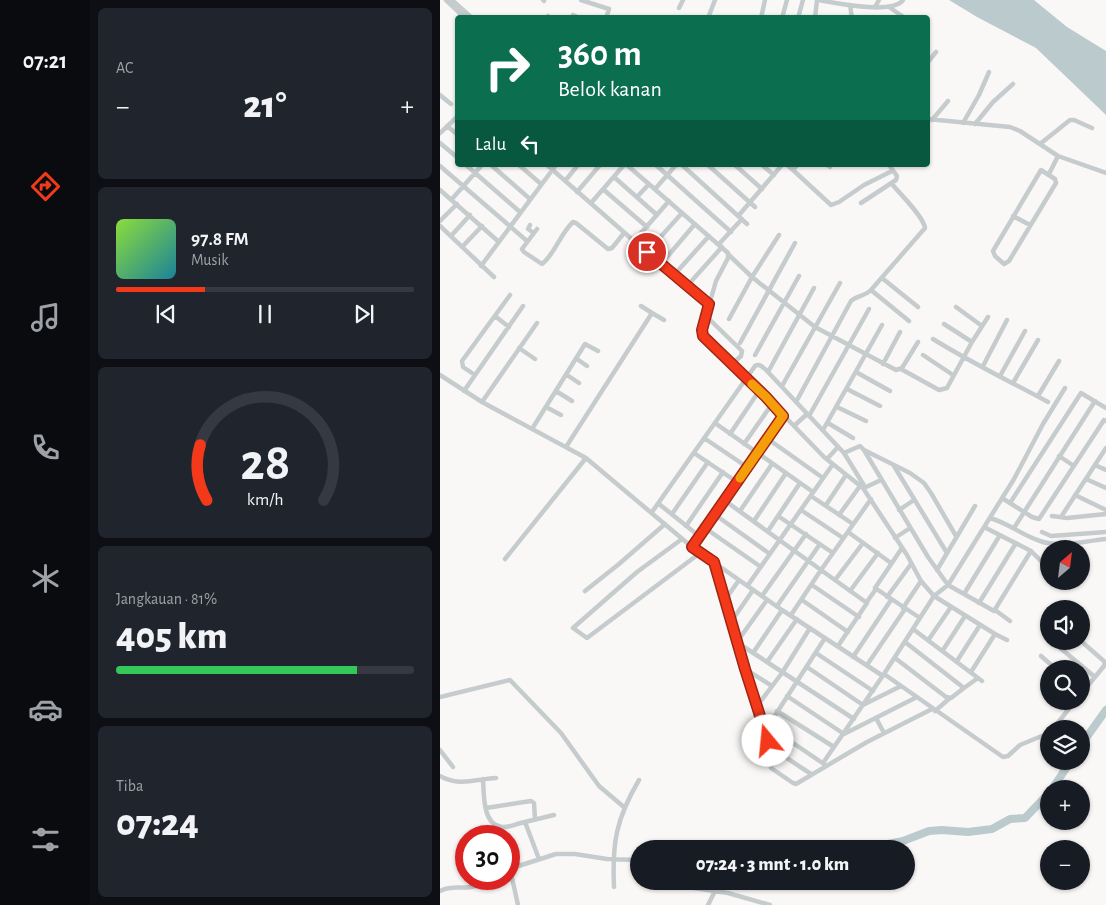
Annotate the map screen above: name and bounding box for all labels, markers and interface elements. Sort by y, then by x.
icon: right [475,35,540,100]
text: 360 m [558,37,642,72]
text: 07:21 [23,50,67,72]
text: AC [116,60,133,76]
text: Belok kanan [558,78,662,100]
text: 21° [243,87,287,125]
text: − [116,93,129,121]
text: + [401,93,414,121]
icon: left [516,130,544,158]
text: Lalu [475,135,506,154]
icon: directions [28,169,63,204]
text: 97.8 FM [191,230,249,249]
pin [626,231,668,273]
icon: arrive [633,238,661,266]
text: Musik [191,252,229,268]
icon: music [28,300,63,335]
icon: previous [152,300,180,328]
icon: pause [251,300,279,328]
icon: next [350,300,378,328]
icon: phone [28,430,63,465]
text: 28 [240,437,290,489]
text: km/h [247,491,283,509]
north arrow [1040,540,1090,590]
map controls [1040,540,1090,890]
icon: climate [28,561,63,596]
text: Jangkauan · 81% [116,591,217,607]
button: sound [1040,600,1090,650]
text: 405 km [116,618,228,656]
button: search [1040,660,1090,710]
icon: car [28,692,63,727]
position arrow [741,714,793,766]
button: layers [1040,720,1090,770]
text: Tiba [116,778,143,794]
button: + [1040,780,1090,830]
text: 07:24 [116,805,199,843]
icon: filters [28,822,63,857]
speed limit sign: 30 [455,825,520,890]
button: − [1040,840,1090,890]
text: 07:24 · 3 mnt · 1.0 km [696,855,849,874]

